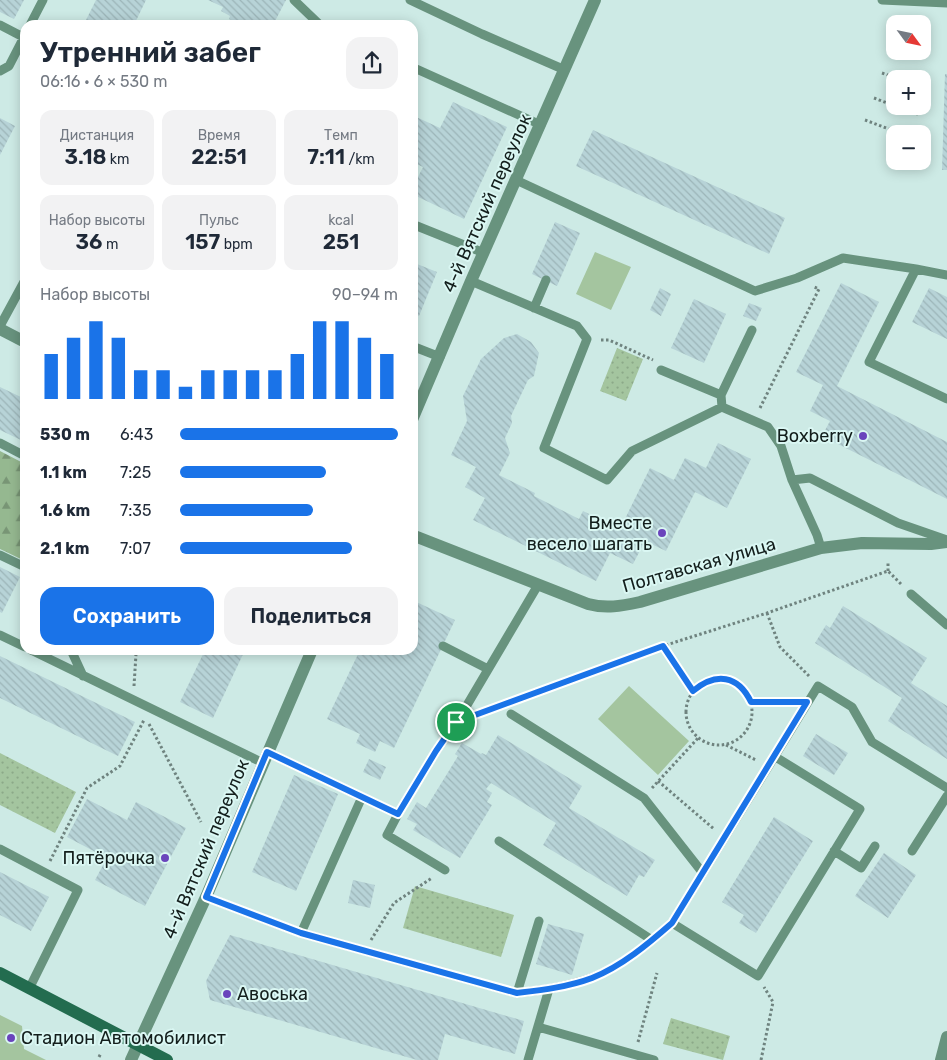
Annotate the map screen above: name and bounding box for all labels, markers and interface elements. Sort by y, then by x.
north arrow [886,15,931,60]
map controls [886,15,931,170]
text: Утренний забег [40,36,261,69]
button: share [346,37,398,89]
button: + [886,70,931,115]
text: 06:16 · 6 × 530 m [40,72,167,91]
street label: 4-й Вятский переулок [438,110,536,296]
button: − [886,125,931,170]
text: Дистанция [60,127,134,144]
text: Время [198,127,240,144]
text: Темп [324,127,358,144]
text: 3.18 [64,144,106,169]
text: 22:51 [191,144,247,169]
text: 7:11 [307,144,345,169]
text: km [106,151,130,168]
text: /km [345,151,375,168]
text: Набор высоты [49,212,145,229]
text: Пульс [199,212,239,229]
text: kcal [328,212,354,229]
text: 36 [76,229,103,254]
text: 157 [185,229,220,254]
text: 251 [323,229,359,254]
text: m [103,236,118,253]
text: bpm [220,236,253,253]
text: Набор высоты [40,285,150,304]
text: 90–94 m [332,285,398,304]
text: 530 m [40,425,90,444]
text: 6:43 [120,425,153,444]
place label: Boxberry [777,425,853,447]
marker: Boxberry [857,430,869,442]
text: 1.1 km [40,463,87,482]
text: 7:25 [120,463,151,482]
text: 1.6 km [40,501,90,520]
text: 7:35 [120,501,151,520]
place label: Вместе весело шагать [527,512,652,555]
marker: Вместе весело шагать [656,527,668,539]
street label: Полтавская улица [620,533,778,597]
text: 2.1 km [40,539,89,558]
text: 7:07 [120,539,151,558]
button: Сохранить [40,587,214,645]
button: Поделиться [224,587,398,645]
pin [435,701,477,743]
icon: arrive [442,708,470,736]
street label: 4-й Вятский переулок [158,755,254,942]
place label: Пятёрочка [62,847,155,869]
marker: Пятёрочка [159,852,171,864]
place label: Авоська [237,983,308,1005]
marker: Авоська [221,988,233,1000]
place label: Стадион Автомобилист [21,1027,226,1049]
marker: Стадион Автомобилист [5,1032,17,1044]

